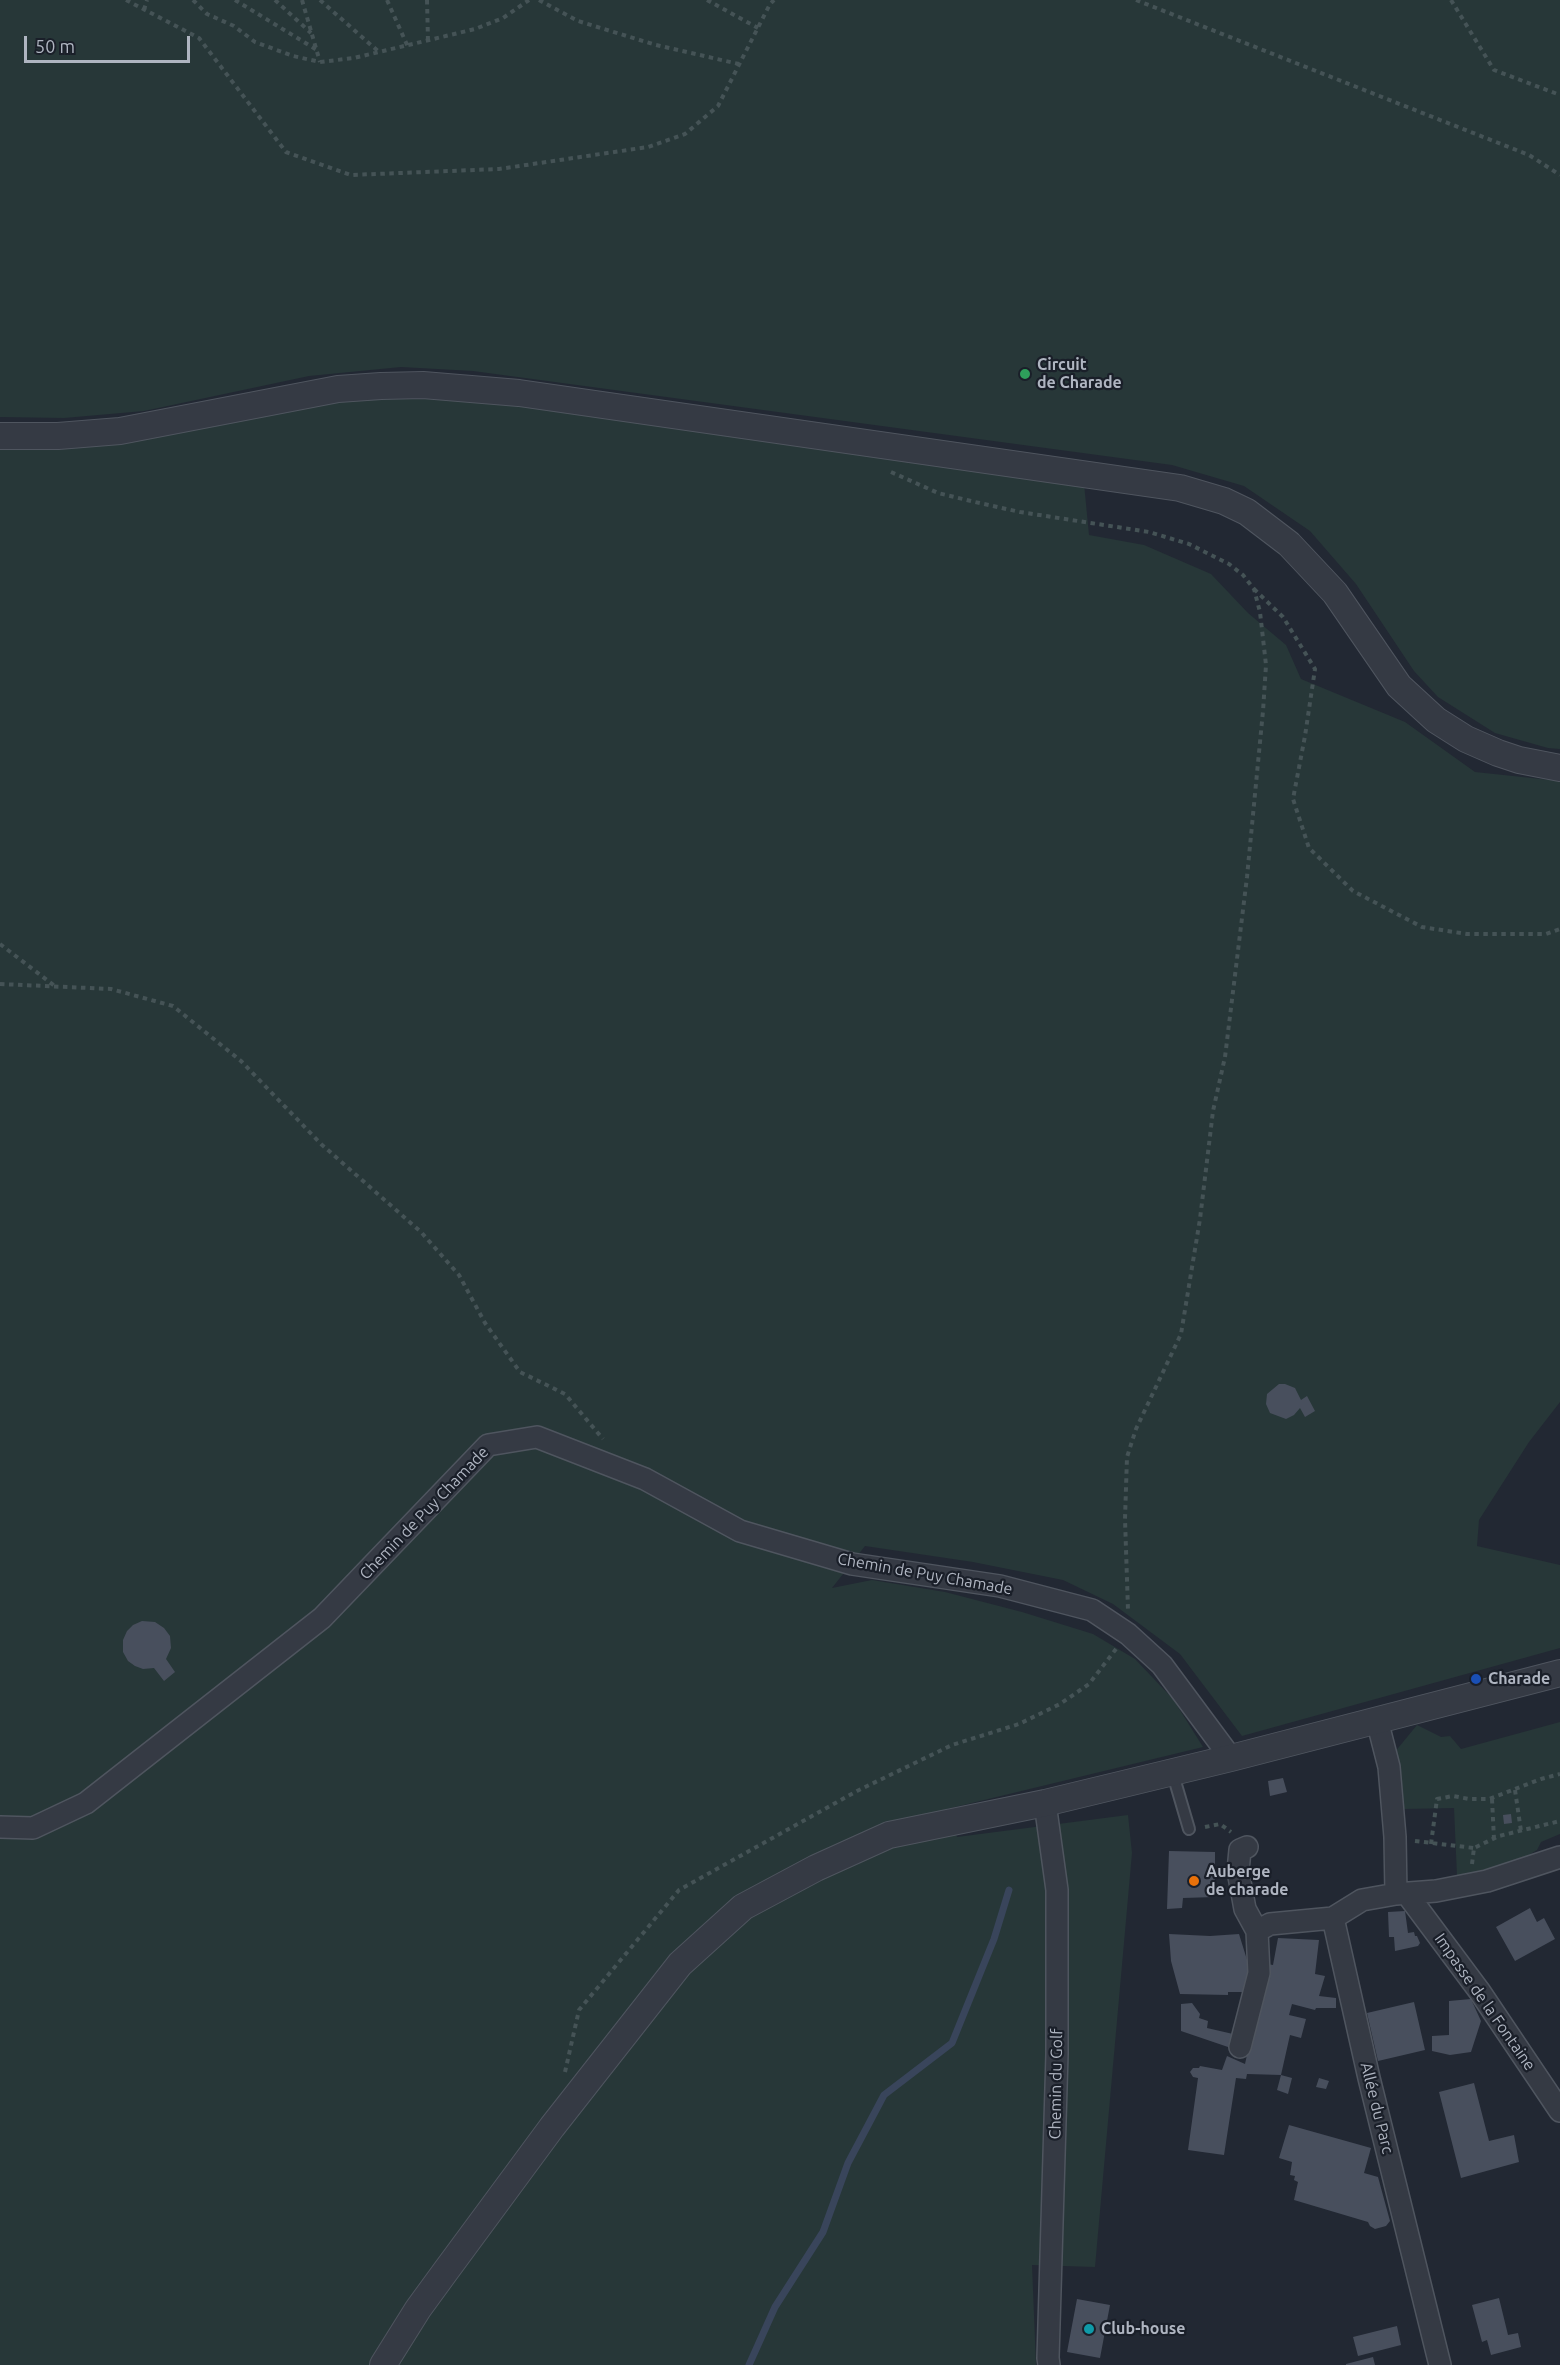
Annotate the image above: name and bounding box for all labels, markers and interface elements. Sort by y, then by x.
scale bar [27,24,194,62]
text: 50 m [35,36,75,56]
place label: Circuit de Charade [1037,355,1122,393]
marker: Circuit de Charade [1018,367,1032,381]
street label: Chemin de Puy Chamade [355,1442,493,1584]
street label: Chemin de Puy Chamade [836,1549,1014,1599]
place label: Charade [1488,1669,1550,1689]
marker: Charade [1469,1672,1483,1686]
place label: Auberge de charade [1206,1862,1288,1900]
marker: Auberge de charade [1187,1874,1201,1888]
street label: Impasse de la Fontaine [1430,1930,1540,2074]
street label: Chemin du Golf [1045,2028,1067,2140]
street label: Allée du Parc [1356,2060,1398,2156]
place label: Club-house [1101,2319,1186,2339]
marker: Club-house [1082,2322,1096,2336]

